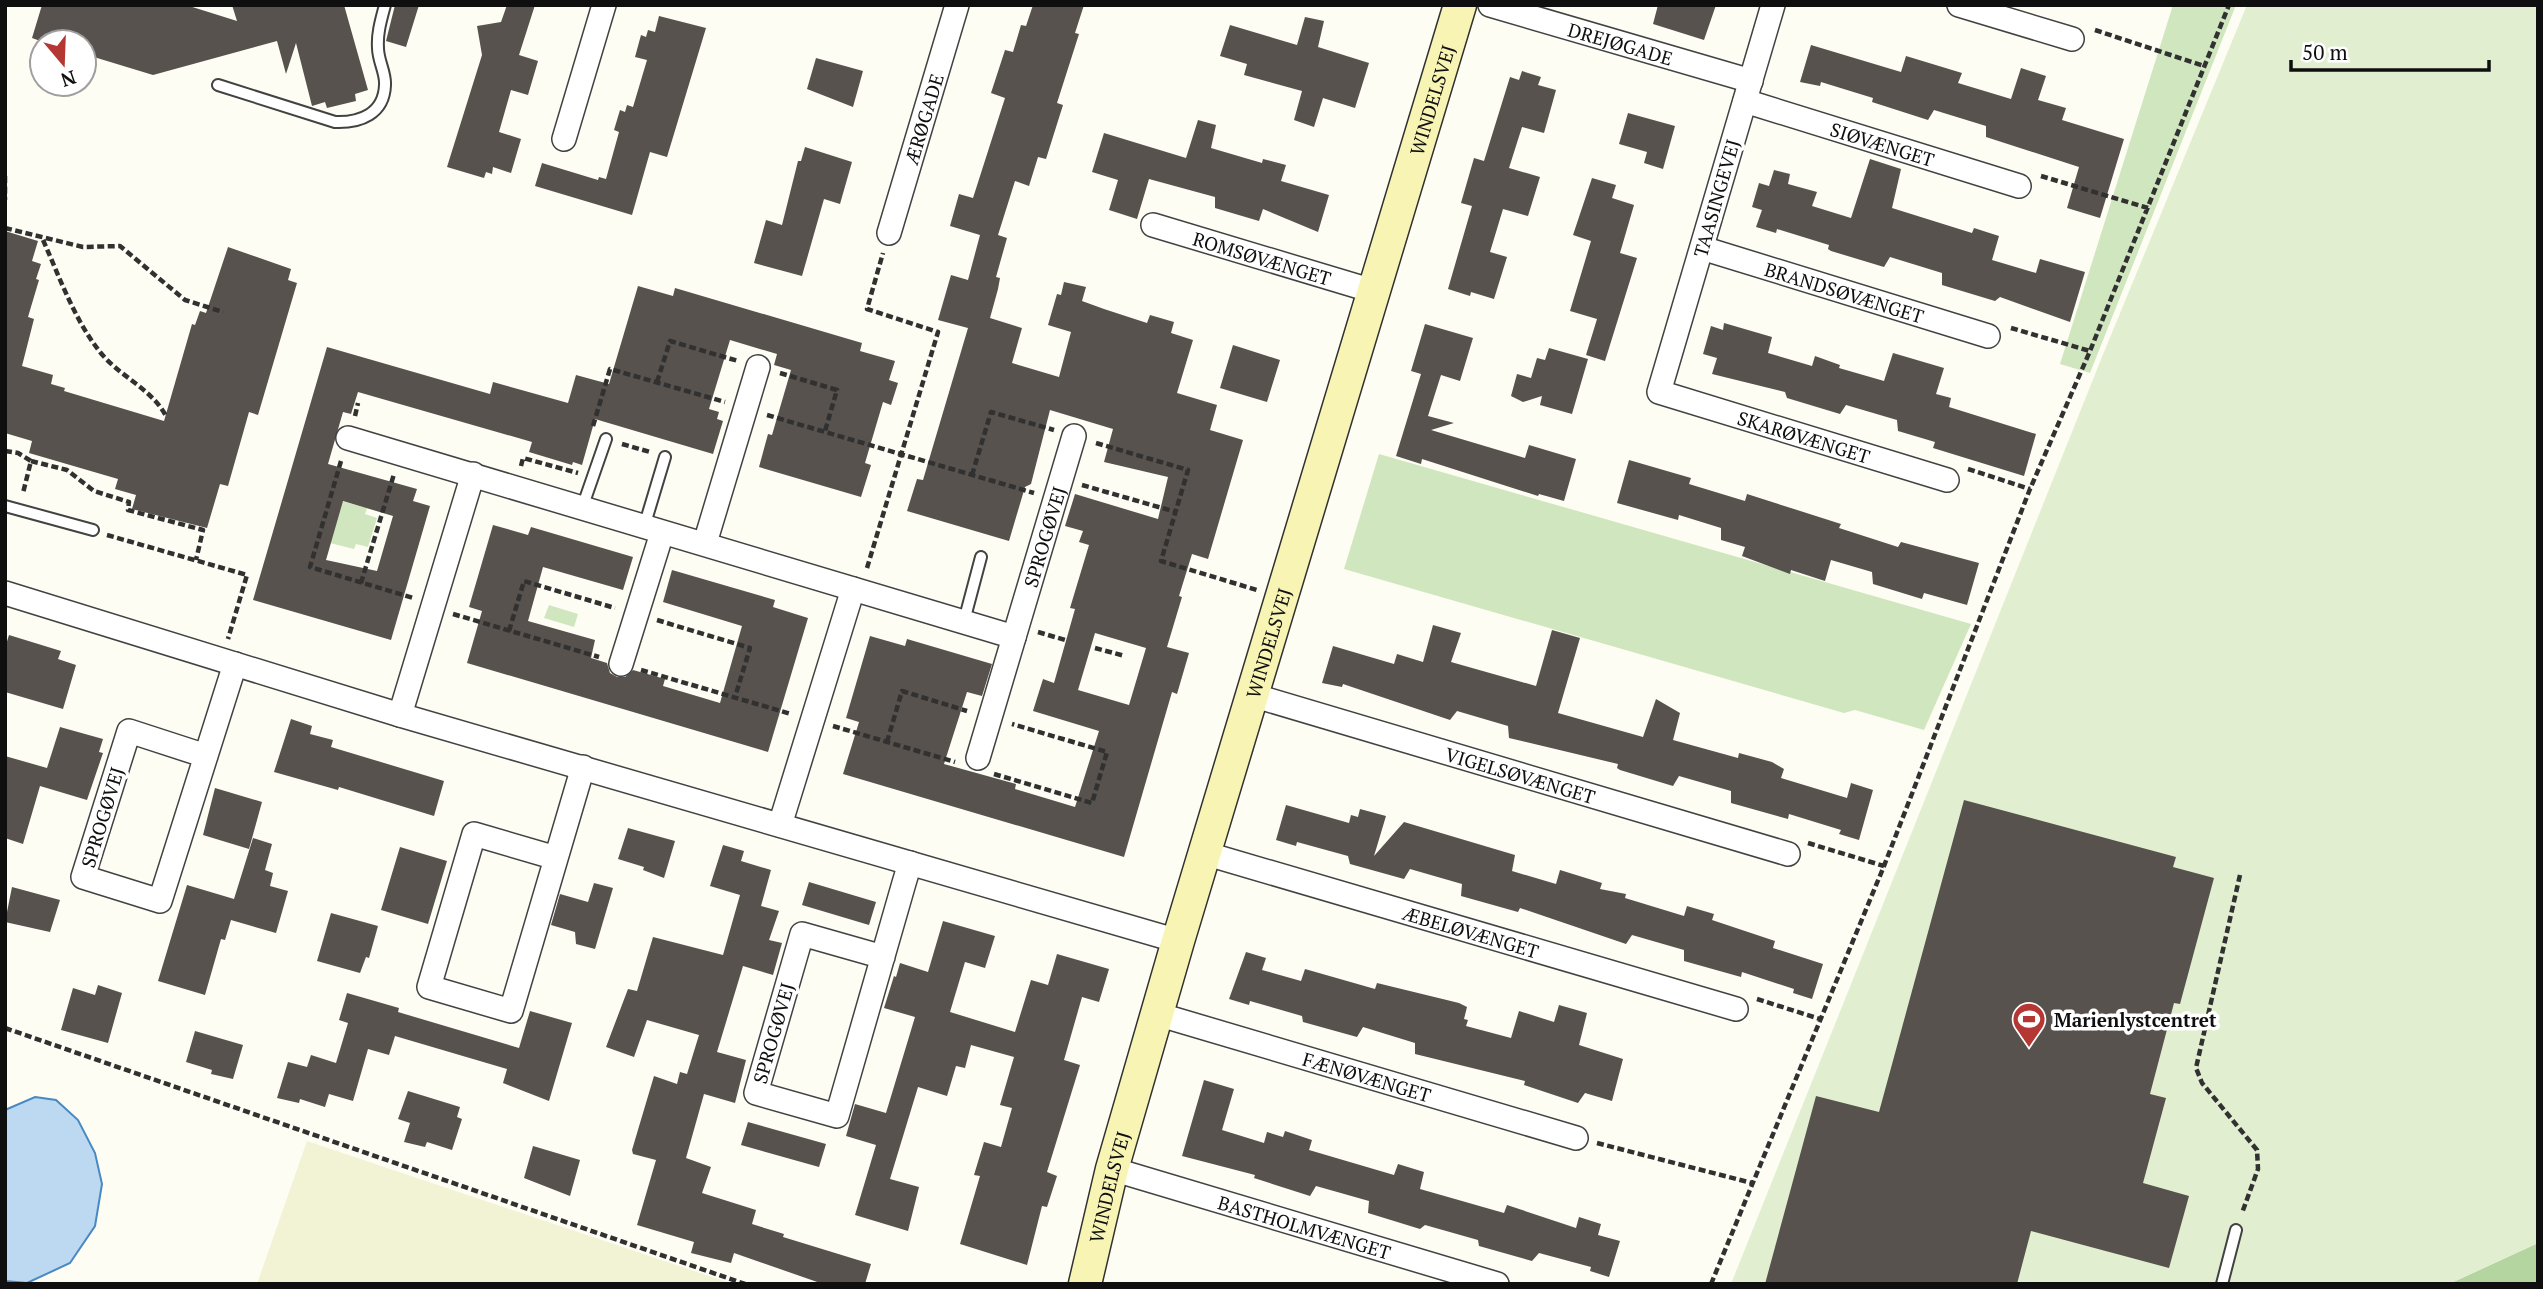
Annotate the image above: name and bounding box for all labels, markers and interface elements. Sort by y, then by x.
street label: DREJØGADE [1565,16,1676,70]
north arrow [28,28,98,98]
scale bar [2291,28,2489,72]
text: 50 m [2302,38,2348,66]
street label: WINDELSVEJ [1403,42,1460,158]
text: N [57,65,80,94]
street label: ÆRØGADE [898,71,948,167]
street label: SIØVÆNGET [1827,116,1938,172]
street label: TAASINGEVEJ [1687,136,1745,260]
street label: ROMSØVÆNGET [1190,225,1334,290]
street label: BRANDSØVÆNGET [1762,256,1927,328]
street label: SKARØVÆNGET [1735,404,1873,468]
street label: SPROGØVEJ [1017,483,1071,590]
street label: WINDELSVEJ [1239,585,1296,701]
street label: VIGELSØVÆNGET [1442,741,1599,809]
street label: SPROGØVEJ [75,764,129,870]
street label: ÆBELØVÆNGET [1400,899,1542,963]
street label: SPROGØVEJ [747,980,799,1086]
sports icon: Marienlystcentret [2010,1000,2048,1049]
place label: Marienlystcentret [2054,1007,2217,1032]
street label: FÆNØVÆNGET [1300,1045,1434,1107]
street label: WINDELSVEJ [1083,1128,1135,1245]
street label: BASTHOLMVÆNGET [1215,1189,1394,1264]

